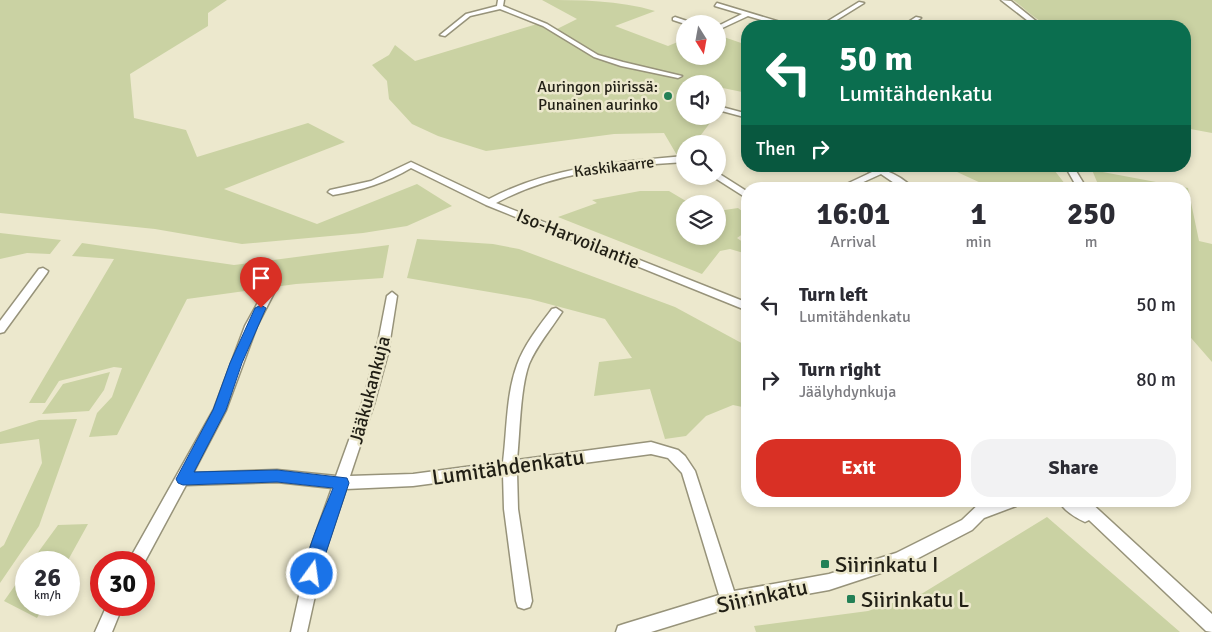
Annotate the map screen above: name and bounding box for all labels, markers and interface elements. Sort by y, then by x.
north arrow [676,15,726,65]
map controls [676,15,726,245]
text: 50 m [839,37,913,80]
icon: left [756,40,821,105]
button: sound [676,75,726,125]
place label: Auringon piirissä: Punainen aurinko [537,77,658,115]
text: Lumitähdenkatu [839,80,993,107]
marker: Auringon piirissä: Punainen aurinko [662,90,674,102]
button: search [676,135,726,185]
icon: right [806,135,834,163]
text: Then [756,137,796,161]
street label: Kaskikaarre [573,152,655,182]
button: layers [676,195,726,245]
text: 16:01 [816,196,890,233]
text: 1 [970,196,987,233]
text: 250 [1067,196,1115,233]
street label: Iso-Harvoilantie [513,203,643,275]
text: Arrival [830,232,876,252]
text: min [966,232,991,252]
text: m [1085,232,1098,252]
pin [240,257,282,308]
icon: arrive [247,264,275,292]
text: Turn left [799,283,868,307]
icon: left [756,291,784,319]
text: 50 m [1136,293,1176,317]
text: Lumitähdenkatu [799,307,911,327]
street label: Jääkukankuja [344,333,396,447]
text: Turn right [799,358,881,382]
icon: right [756,366,784,394]
text: 80 m [1136,368,1176,392]
text: Jäälyhdynkuja [799,382,896,402]
button: Exit [756,439,961,497]
button: Share [971,439,1176,497]
street label: Lumitähdenkatu [430,443,586,491]
position arrow [285,547,337,599]
speed limit sign: 30 [90,551,155,616]
place label: Siirinkatu I [835,551,939,578]
marker: Siirinkatu I [819,558,831,570]
text: 26 [34,562,61,593]
street label: Siirinkatu [714,573,810,619]
place label: Siirinkatu L [861,586,969,613]
text: km/h [34,588,61,603]
marker: Siirinkatu L [845,593,857,605]

